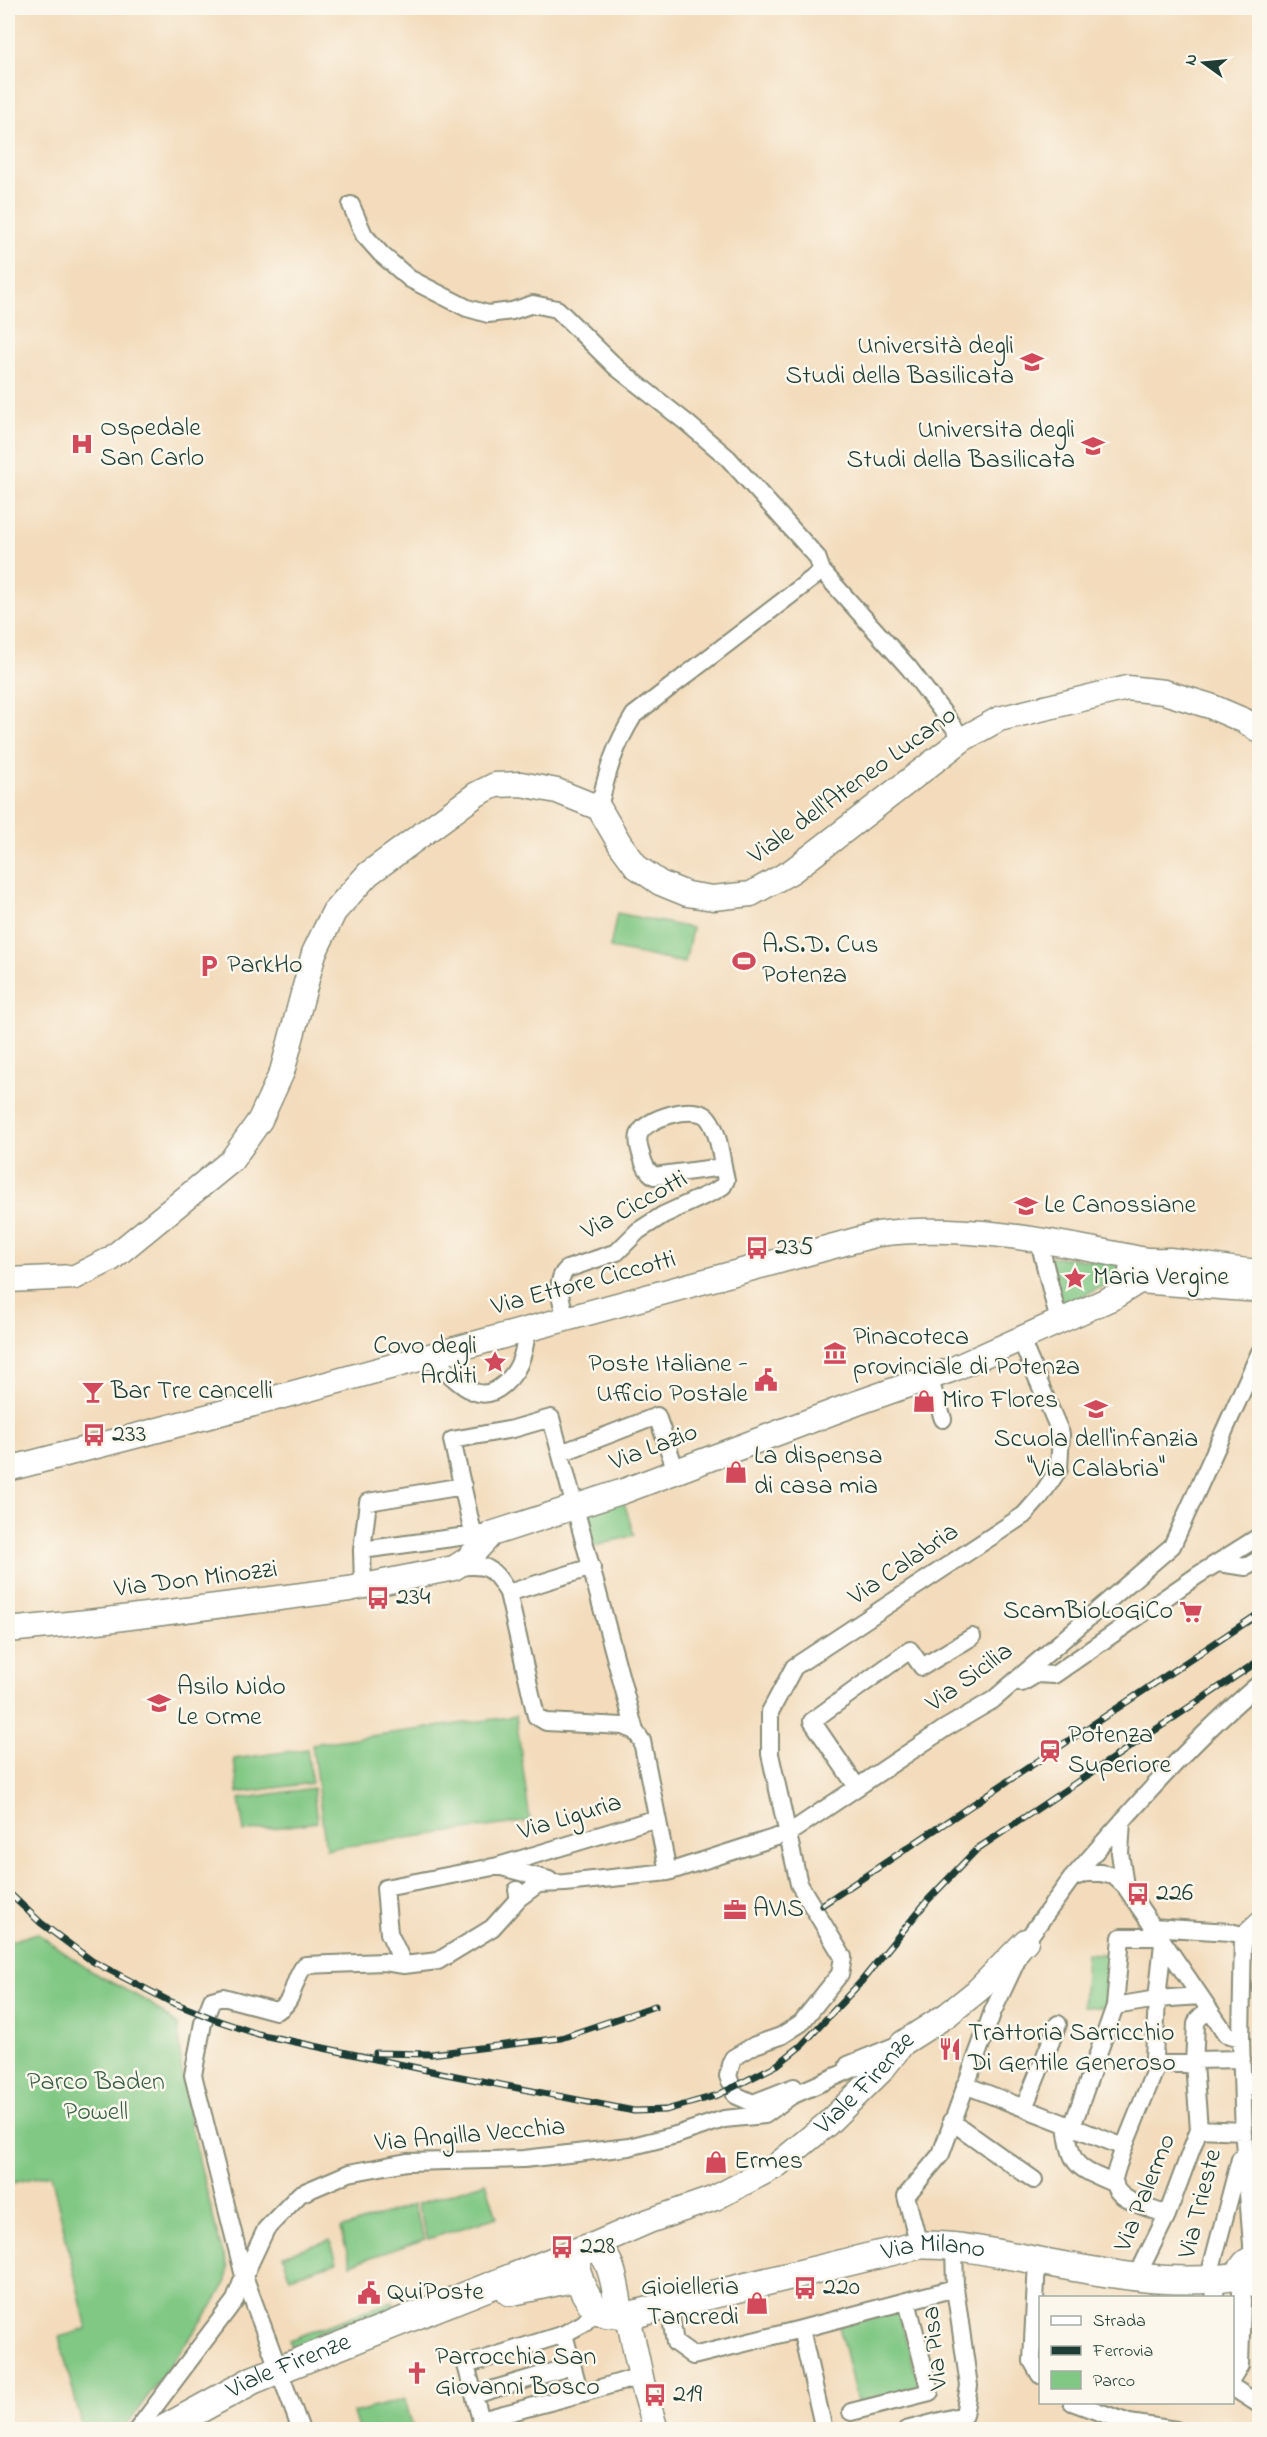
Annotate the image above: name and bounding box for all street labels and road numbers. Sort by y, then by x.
street label: Viale dell'Ateneo Lucano [740,697,965,875]
street label: Via Ciccotti [574,1161,695,1251]
street label: Via Ettore Ciccotti [487,1241,680,1327]
street label: Via Lazio [604,1414,704,1482]
street label: Via Calabria [840,1514,967,1617]
street label: Via Don Minozzi [111,1551,280,1609]
street label: Via Sicilia [918,1633,1021,1723]
street label: Via Liguria [513,1784,626,1852]
street label: Viale Firenze [806,2021,922,2146]
street label: Via Angilla Vecchia [372,2109,567,2163]
street label: Via Palermo [1105,2128,1187,2259]
street label: Via Trieste [1169,2145,1233,2264]
street label: Via Milano [877,2226,988,2273]
street label: Via Pisa [913,2304,959,2393]
street label: Viale Firenze [219,2324,357,2410]

